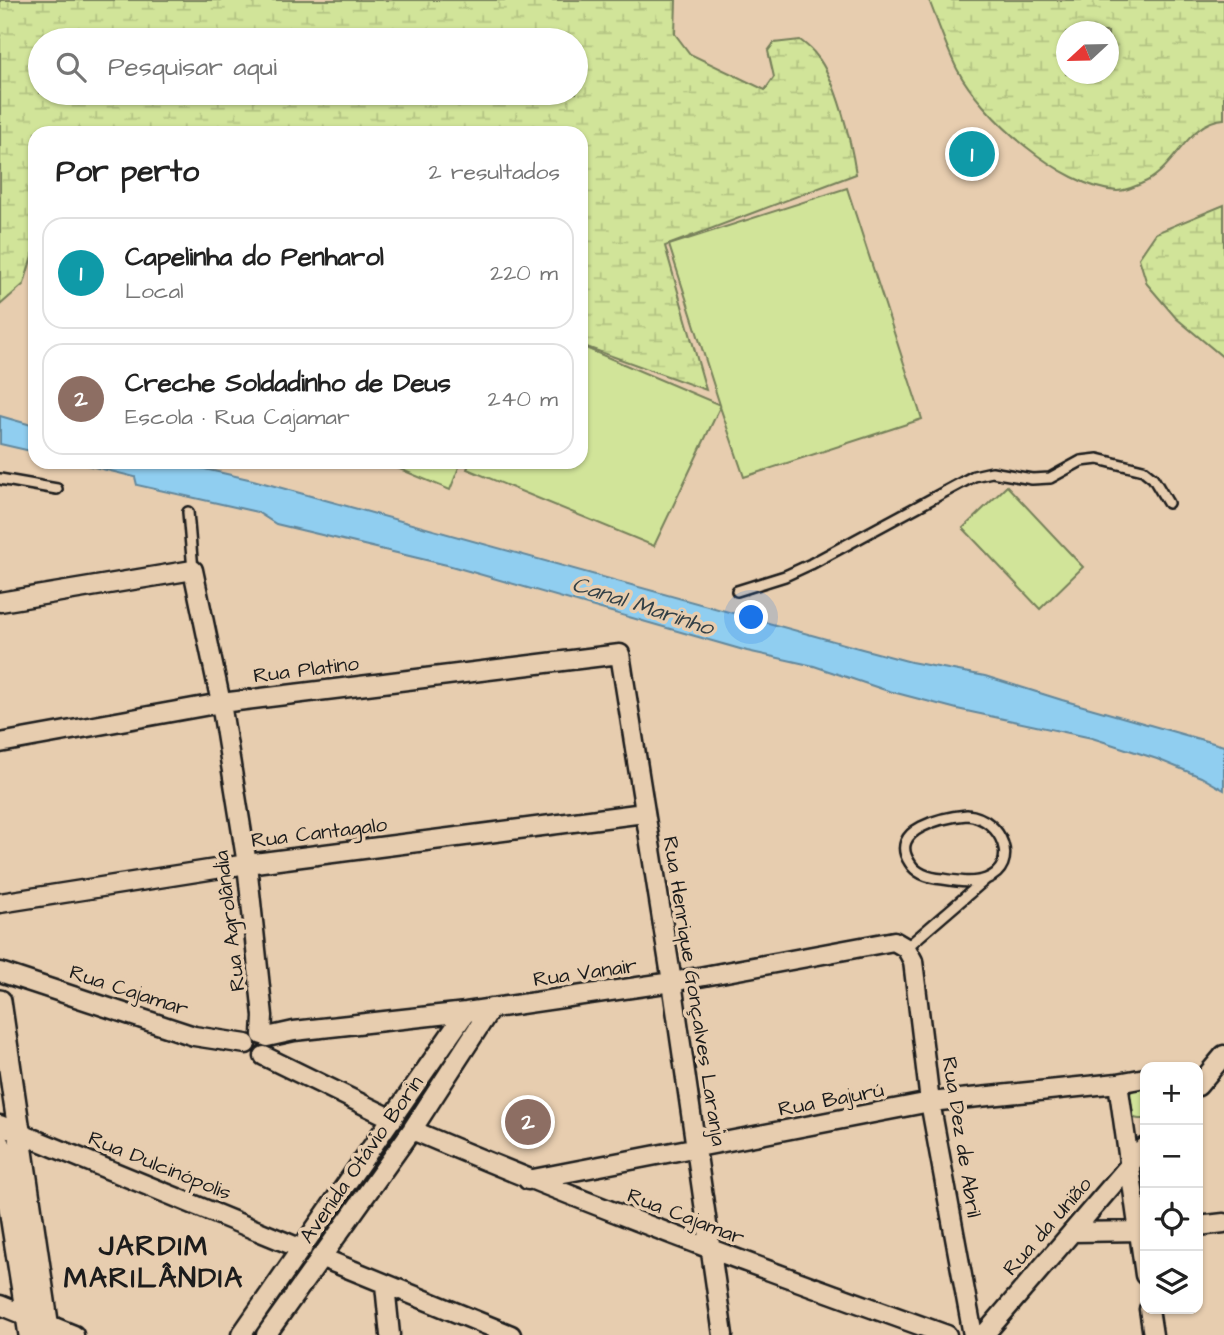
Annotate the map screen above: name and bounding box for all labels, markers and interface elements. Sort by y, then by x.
north arrow [1056,21,1119,84]
search box [28,28,588,105]
icon: search [52,48,90,86]
text: Pesquisar aqui [108,49,277,85]
pin: 1 [949,128,995,180]
text: Por perto [56,151,199,193]
text: 2 resultados [428,156,560,188]
text: Capelinha do Penharol [125,239,384,275]
text: 1 [80,257,82,289]
text: 220 m [490,257,558,289]
text: Local [125,275,184,307]
text: Creche Soldadinho de Deus [125,365,451,401]
text: 2 [74,383,88,415]
text: 240 m [488,383,558,415]
text: Escola · Rua Cajamar [125,401,350,433]
water label: Canal Marinho [568,568,719,644]
your location [734,600,768,634]
street label: Rua Platino [252,649,361,690]
street label: Rua Cantagalo [250,810,389,857]
street label: Rua Henrique Gonçalves Laranja [656,834,733,1148]
street label: Rua Agrolândia [206,848,254,993]
street label: Rua Vanair [531,951,639,994]
street label: Rua Cajamar [66,958,192,1023]
street label: Rua Dez de Abril [934,1055,989,1220]
map controls [1140,1062,1203,1314]
button: + [1140,1062,1203,1125]
street label: Avenida Otávio Borin [293,1070,430,1249]
street label: Rua Bajurú [776,1075,887,1124]
pin: 2 [505,1096,551,1148]
street label: Rua Dulcinópolis [84,1124,236,1208]
button: − [1140,1125,1203,1188]
street label: Rua da União [996,1170,1099,1282]
street label: Rua Cajamar [623,1181,749,1252]
button: locate [1140,1188,1203,1251]
district label: JARDIM MARILÂNDIA [64,1227,244,1298]
button: layers [1140,1251,1203,1314]

